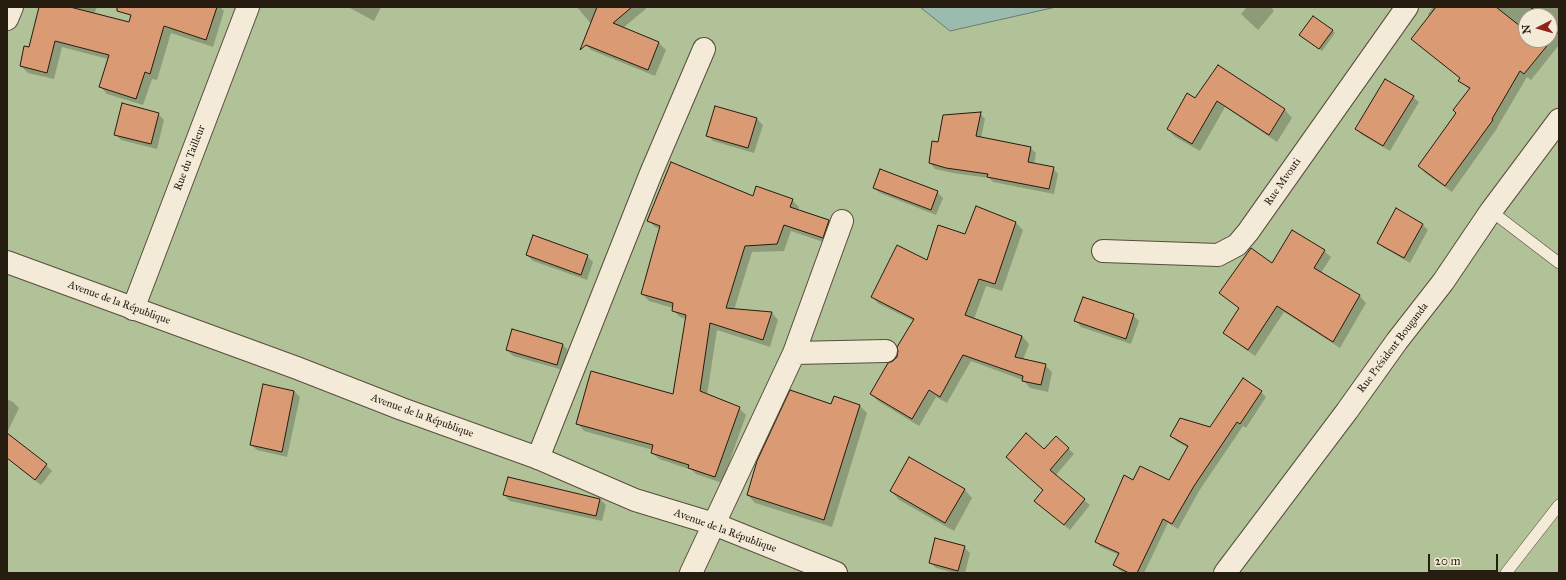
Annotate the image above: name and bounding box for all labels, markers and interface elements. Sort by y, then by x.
north arrow [1518,8,1558,48]
text: N [1520,24,1534,35]
street label: Rue du Tailleur [171,123,209,193]
street label: Rue Mvouti [1262,156,1304,208]
street label: Avenue de la République [66,278,172,328]
street label: Rue Président Bouganda [1355,300,1431,396]
street label: Avenue de la République [369,391,475,441]
street label: Avenue de la République [672,506,778,556]
scale bar [1430,546,1500,572]
text: 20 m [1435,554,1461,568]

